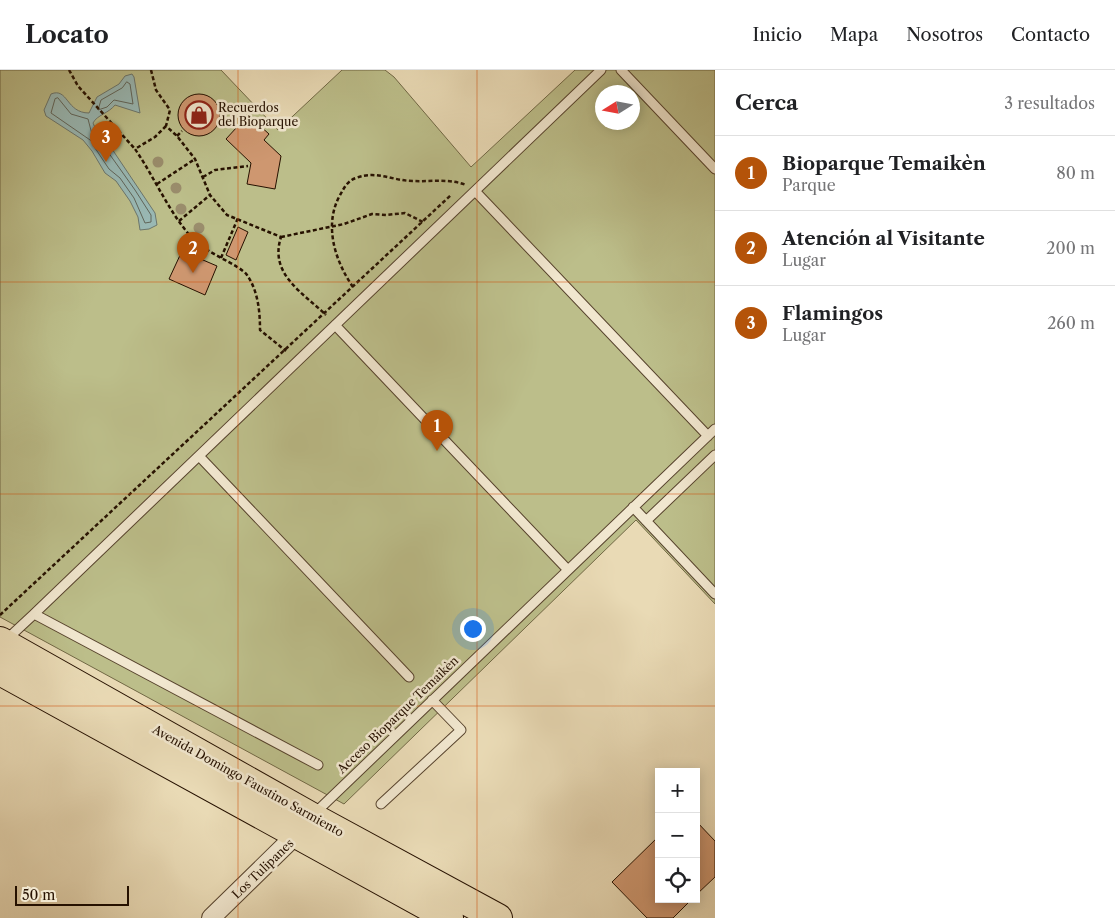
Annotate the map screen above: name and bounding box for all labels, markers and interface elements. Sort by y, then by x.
text: Locato [25,20,109,49]
text: Inicio [753,24,802,46]
text: Mapa [830,24,878,46]
text: Nosotros [906,24,983,46]
text: Contacto [1011,24,1090,46]
north arrow [595,85,640,130]
text: Cerca [735,90,798,115]
text: 3 resultados [1004,93,1095,113]
shop icon: Recuerdos del Bioparque [184,100,214,130]
place label: Recuerdos del Bioparque [218,100,298,129]
pin: 3 [90,121,122,162]
text: Bioparque Temaikèn [782,152,986,175]
text: 1 [747,163,755,183]
text: 80 m [1056,163,1095,183]
text: Parque [782,175,836,195]
text: Atención al Visitante [782,227,985,250]
pin: 2 [177,232,209,273]
text: 2 [746,238,756,258]
text: 200 m [1046,238,1095,258]
text: Lugar [782,250,826,270]
text: Flamingos [782,302,883,325]
text: 3 [746,313,756,333]
text: 260 m [1047,313,1095,333]
text: Lugar [782,325,826,345]
pin: 1 [421,410,453,451]
your location [460,616,486,642]
street label: Acceso Bioparque Temaikèn [333,652,462,777]
street label: Avenida Domingo Faustino Sarmiento [149,721,347,840]
map controls [655,768,700,903]
button: + [655,768,700,813]
button: − [655,813,700,858]
street label: Los Tulipanes [229,836,297,902]
button: locate [655,858,700,903]
scale bar [15,883,129,906]
text: 50 m [22,886,55,904]

